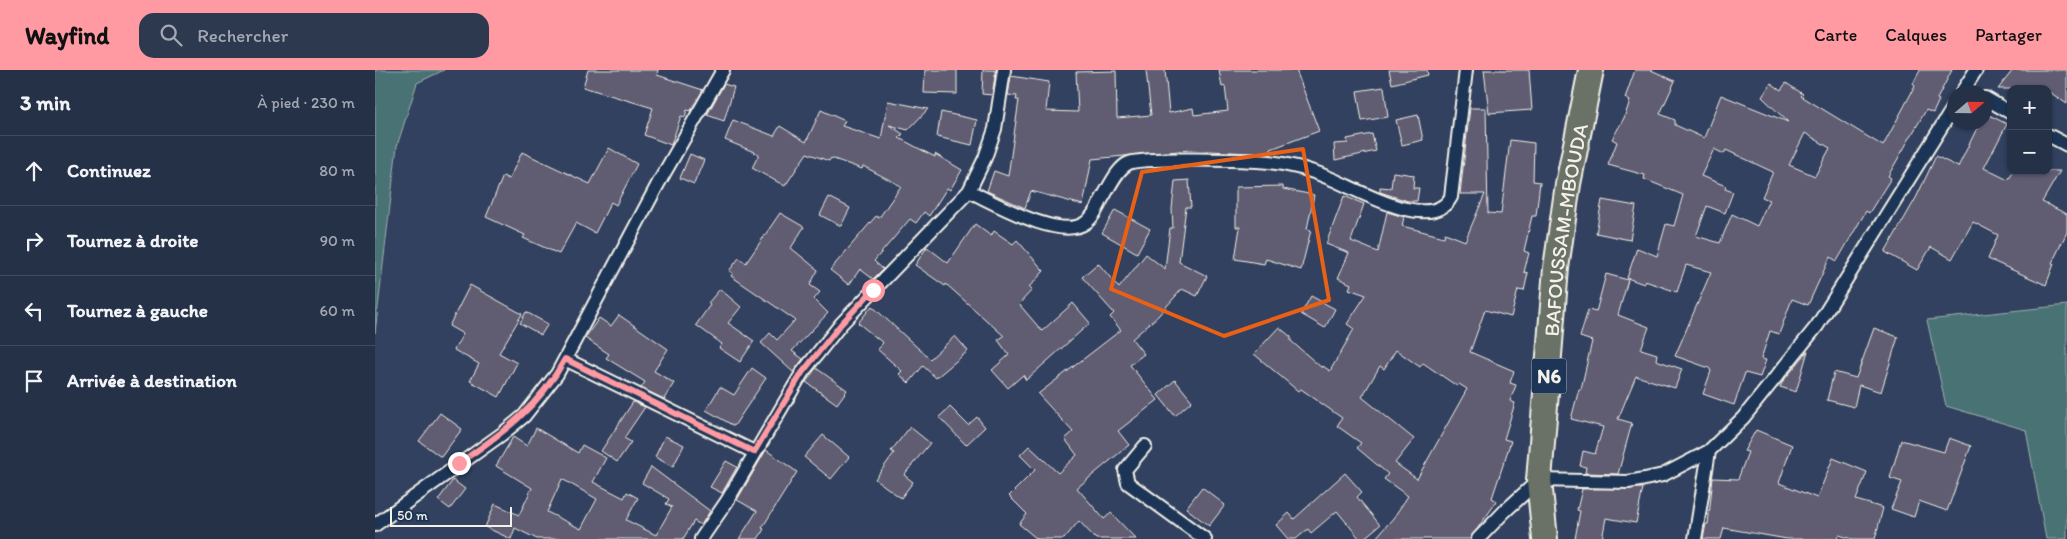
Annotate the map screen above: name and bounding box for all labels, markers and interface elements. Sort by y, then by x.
search box [139,13,489,58]
text: Wayfind [25,21,109,50]
icon: search [157,21,185,49]
text: Rechercher [197,24,288,47]
text: Carte [1814,24,1857,46]
text: Calques [1885,24,1947,46]
text: Partager [1975,24,2042,46]
north arrow [1947,85,1992,130]
map controls [2007,85,2052,175]
button: + [2007,85,2052,130]
text: 3 min [20,90,70,115]
text: À pied · 230 m [257,93,355,112]
street label: BAFOUSSAM-MBOUDA [1538,120,1593,337]
button: − [2007,130,2052,175]
icon: ahead [20,157,48,185]
text: Continuez [67,159,151,182]
text: 80 m [319,161,355,180]
icon: right [20,227,48,255]
text: Tournez à droite [67,229,199,252]
text: 90 m [320,231,355,250]
route start [862,279,885,302]
icon: left [20,297,48,325]
text: Tournez à gauche [67,299,208,322]
text: 60 m [320,301,355,320]
road number: N6 [1531,358,1567,394]
icon: arrive [20,367,48,395]
text: Arrivée à destination [67,369,237,392]
route end [448,452,471,475]
scale bar [390,504,513,527]
text: 50 m [397,507,428,524]

